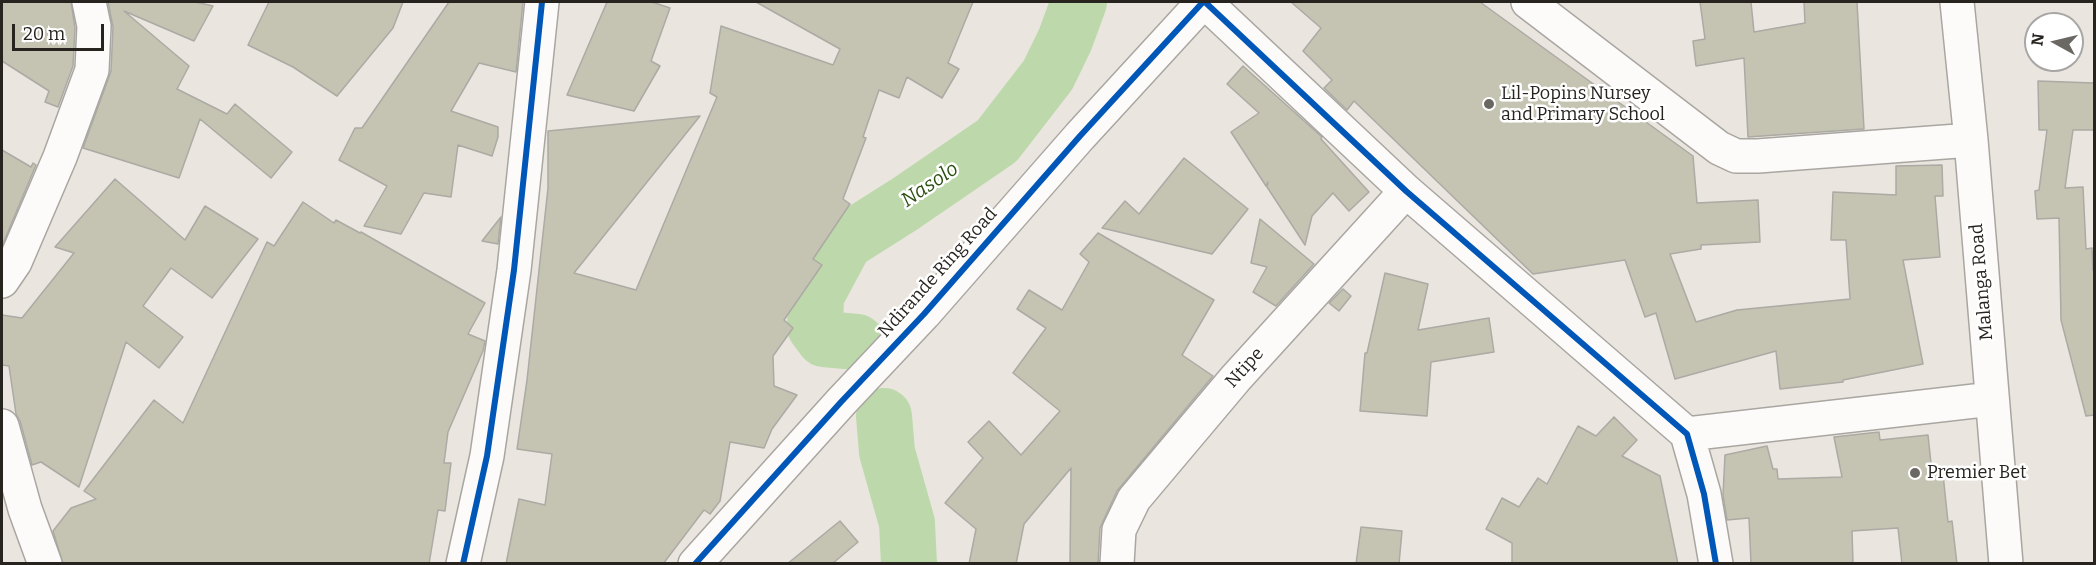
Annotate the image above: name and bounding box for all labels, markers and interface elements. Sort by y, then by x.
scale bar [15,12,106,50]
north arrow [2024,12,2084,72]
text: 20 m [23,23,65,45]
text: N [2027,32,2048,47]
place label: Lil-Popins Nursey and Primary School [1501,83,1665,125]
marker: Lil-Popins Nursey and Primary School [1482,97,1496,111]
water label: Nasolo [897,157,963,213]
street label: Ndirande Ring Road [874,204,1002,342]
street label: Malanga Road [1966,223,1998,341]
street label: Ntipe [1221,343,1269,393]
place label: Premier Bet [1927,462,2027,484]
marker: Premier Bet [1908,466,1922,480]

